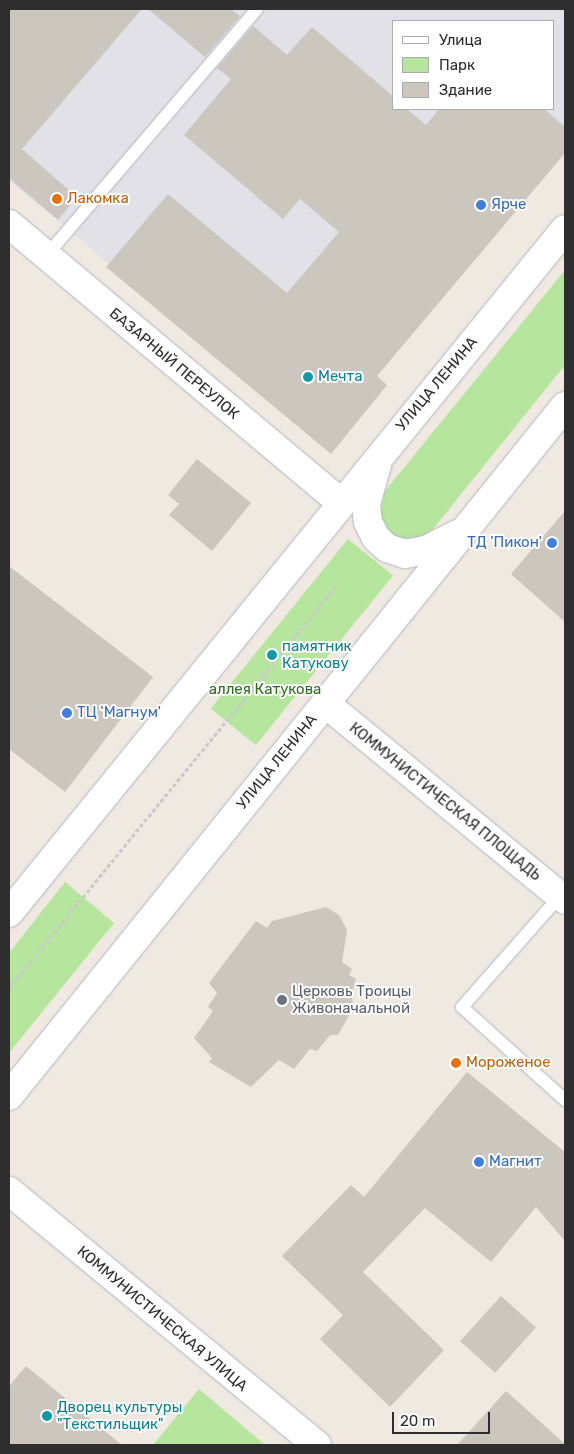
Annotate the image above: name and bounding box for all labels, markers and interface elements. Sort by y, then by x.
legend [392,20,554,110]
text: Улица [439,31,482,49]
text: Парк [439,56,475,74]
text: Здание [439,81,492,99]
place label: Лакомка [67,190,129,208]
marker: Лакомка [51,193,63,205]
place label: Ярче [491,196,526,214]
marker: Ярче [475,199,487,211]
street label: БАЗАРНЫЙ ПЕРЕУЛОК [106,304,242,424]
street label: УЛИЦА ЛЕНИНА [392,333,482,435]
place label: Мечта [318,368,363,386]
marker: Мечта [302,371,314,383]
place label: ТД 'Пикон' [467,534,542,552]
marker: ТД 'Пикон' [546,537,558,549]
place label: памятник Катукову [282,637,352,672]
marker: памятник Катукову [266,649,278,661]
park label: аллея Катукова [209,681,321,699]
place label: ТЦ 'Магнум' [77,704,161,722]
marker: ТЦ 'Магнум' [61,707,73,719]
street label: УЛИЦА ЛЕНИНА [233,711,321,813]
street label: КОММУНИСТИЧЕСКАЯ ПЛОЩАДЬ [346,719,544,885]
place label: Церковь Троицы Живоначальной [292,982,411,1017]
marker: Церковь Троицы Живоначальной [276,994,288,1006]
place label: Мороженое [466,1054,551,1072]
marker: Мороженое [450,1057,462,1069]
place label: Магнит [489,1153,542,1171]
marker: Магнит [473,1156,485,1168]
street label: КОММУНИСТИЧЕСКАЯ УЛИЦА [73,1242,251,1396]
place label: Дворец культуры "Текстильщик" [57,1398,182,1433]
scale bar [394,1402,492,1434]
marker: Дворец культуры "Текстильщик" [41,1410,53,1422]
text: 20 m [400,1412,435,1430]

